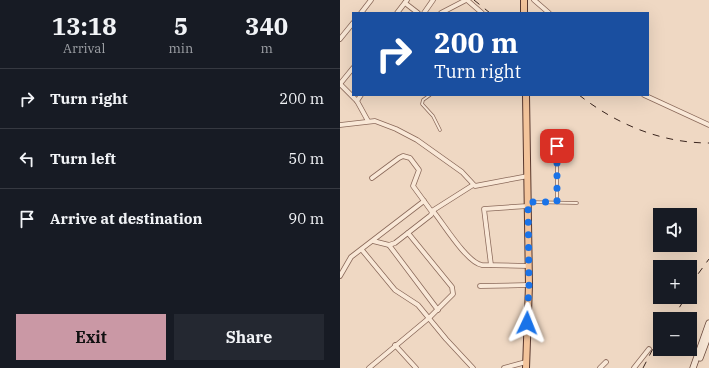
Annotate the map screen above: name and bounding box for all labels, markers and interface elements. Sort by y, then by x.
text: 13:18 [52,10,117,42]
text: 5 [174,10,188,42]
text: 340 [245,10,288,42]
text: 200 m [434,24,518,61]
icon: right [368,28,420,80]
text: Arrival [63,40,105,57]
text: min [168,40,193,57]
text: m [260,40,273,57]
text: Turn right [434,60,521,83]
icon: right [16,88,38,110]
text: Turn right [50,89,128,108]
text: 200 m [279,89,324,108]
pin [540,129,574,163]
icon: arrive [546,135,568,157]
icon: left [16,148,38,170]
text: Turn left [50,149,116,168]
text: 50 m [288,149,324,168]
icon: arrive [16,208,38,230]
map controls [653,208,697,356]
button: sound [653,208,697,252]
text: Arrive at destination [50,209,202,228]
text: 90 m [288,209,324,228]
button: + [653,260,697,304]
position arrow [506,302,548,344]
button: − [653,312,697,356]
button: Exit [16,314,166,360]
button: Share [174,314,324,360]

